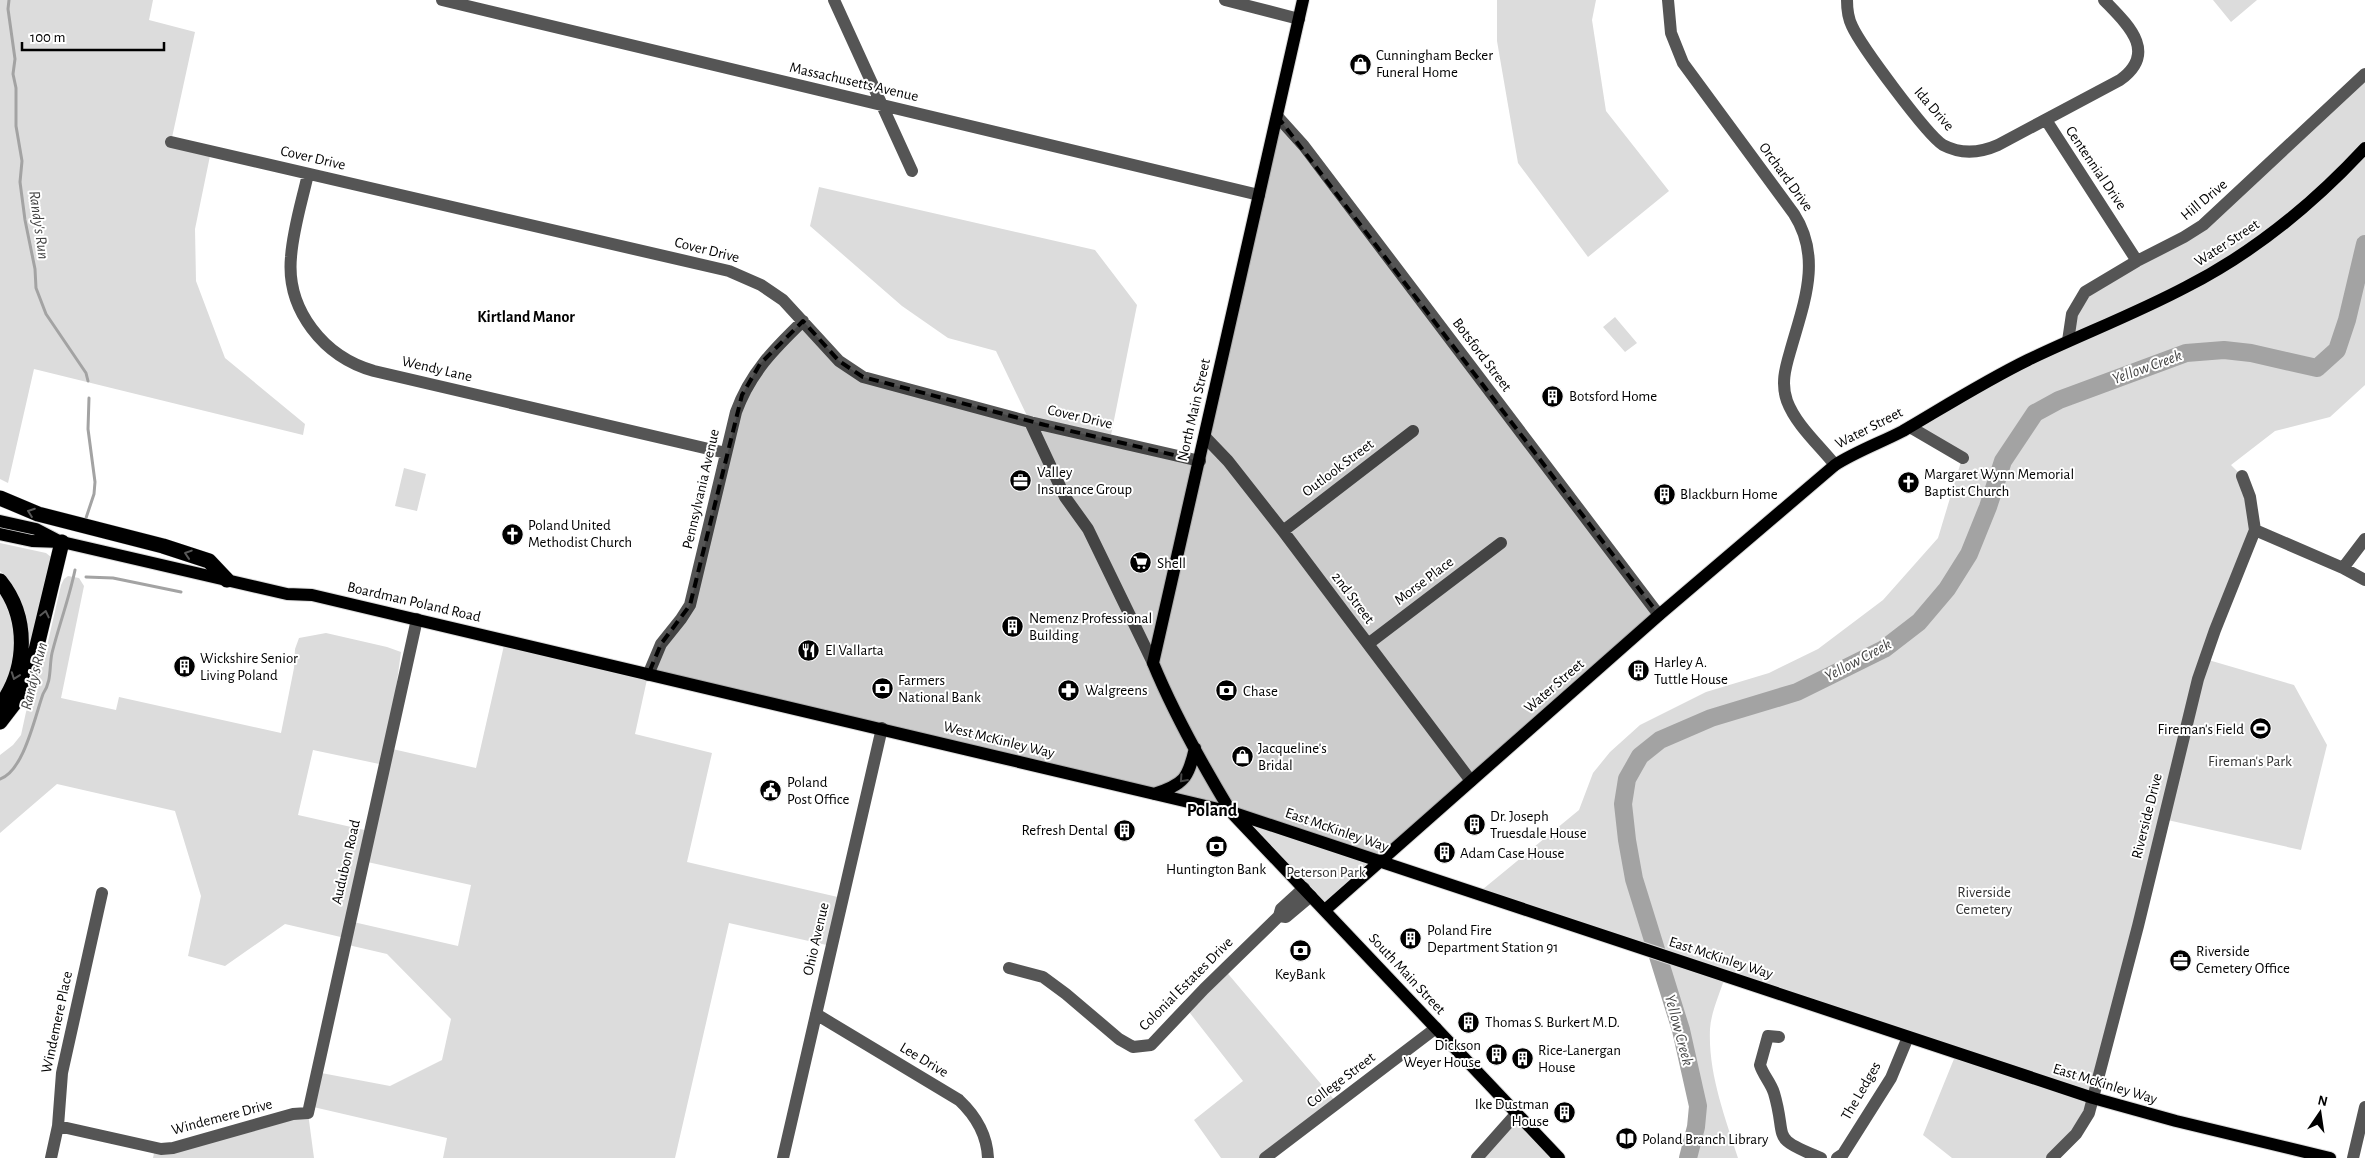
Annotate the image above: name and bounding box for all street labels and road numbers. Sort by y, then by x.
street label: Massachusetts Avenue [788,60,920,104]
street label: Ida Drive [1911,84,1957,134]
street label: Centennial Drive [2063,124,2129,212]
street label: Orchard Drive [1756,140,1816,214]
street label: Cover Drive [279,143,347,173]
street label: Hill Drive [2178,177,2230,223]
street label: Water Street [2192,217,2262,269]
street label: Cover Drive [673,235,741,265]
street label: Botsford Street [1450,316,1514,395]
street label: Wendy Lane [400,354,474,384]
street label: North Main Street [1175,357,1213,463]
street label: Cover Drive [1046,402,1114,432]
street label: Water Street [1833,405,1905,451]
street label: Pennsylvania Avenue [680,428,722,550]
street label: Outlook Street [1300,436,1377,500]
street label: Morse Place [1392,554,1456,608]
street label: 2nd Street [1329,569,1377,627]
street label: Boardman Poland Road [346,579,482,625]
street label: Water Street [1521,656,1587,716]
street label: West McKinley Way [942,719,1057,761]
street label: Riverside Drive [2129,772,2165,860]
street label: East McKinley Way [1283,805,1391,855]
street label: Audubon Road [329,818,363,906]
street label: Ohio Avenue [800,901,832,977]
street label: South Main Street [1366,931,1448,1018]
street label: Colonial Estates Drive [1136,934,1236,1034]
street label: East McKinley Way [1667,934,1775,982]
street label: Windemere Place [39,970,75,1074]
street label: Lee Drive [897,1040,951,1080]
street label: College Street [1304,1049,1378,1110]
street label: The Ledges [1838,1059,1884,1123]
street label: East McKinley Way [2051,1061,2160,1107]
street label: Windemere Drive [170,1096,274,1138]

